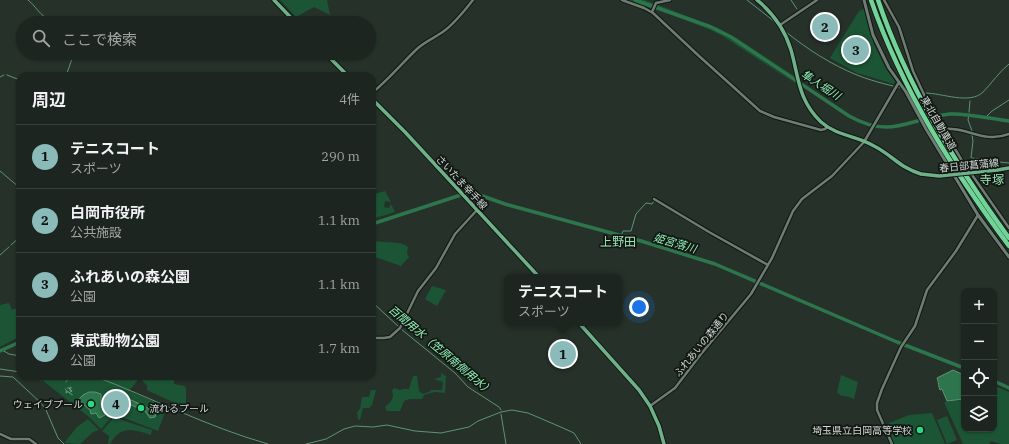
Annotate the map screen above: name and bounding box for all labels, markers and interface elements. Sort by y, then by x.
pin: 2 [812,12,838,42]
search box [16,16,376,60]
icon: search [30,27,52,49]
text: ここで検索 [62,30,137,49]
pin: 3 [843,35,869,65]
water label: 隼人堀川 [799,67,844,103]
text: 周辺 [32,89,66,111]
text: 4件 [339,91,360,108]
street label: 東北自動車道 [918,94,959,152]
text: テニスコート [70,139,160,158]
text: 1 [41,148,49,165]
text: 290 m [321,148,360,165]
street label: さいたま幸手線 [433,152,490,212]
street label: 春日部菖蒲線 [939,156,1000,175]
text: スポーツ [70,160,122,177]
district label: 寺塚 [980,172,1004,187]
text: 白岡市役所 [70,203,145,222]
text: 2 [41,212,49,229]
text: 1.1 km [318,212,360,229]
text: 公共施設 [70,224,122,241]
water label: 姫宮落川 [652,230,699,256]
district label: 上野田 [600,234,636,249]
text: ふれあいの森公園 [70,267,190,286]
popup [504,274,622,326]
text: 3 [41,276,49,293]
text: 1.1 km [318,276,360,293]
text: テニスコート [518,282,608,301]
text: 公園 [70,288,96,305]
map controls [961,288,997,432]
button: + [961,288,997,324]
your location [629,297,649,317]
water label: 百間用水（笠原南側用水） [386,302,496,398]
text: スポーツ [518,303,570,320]
street label: ふれあいの森通り [671,309,732,379]
button: − [961,324,997,360]
text: 東武動物公園 [70,331,160,350]
pin: 1 [550,339,576,369]
text: 4 [41,340,49,357]
text: 1.7 km [318,340,360,357]
text: 公園 [70,352,96,369]
button: locate [961,360,997,396]
pin: 4 [103,389,129,419]
button: layers [961,396,997,432]
place label: ウェイブプール [13,398,83,411]
marker: ウェイブプール [86,399,96,409]
place label: 流れるプール [149,402,209,415]
marker: 流れるプール [136,403,146,413]
place label: 埼玉県立白岡高等学校 [812,424,912,437]
marker: 埼玉県立白岡高等学校 [915,425,925,435]

